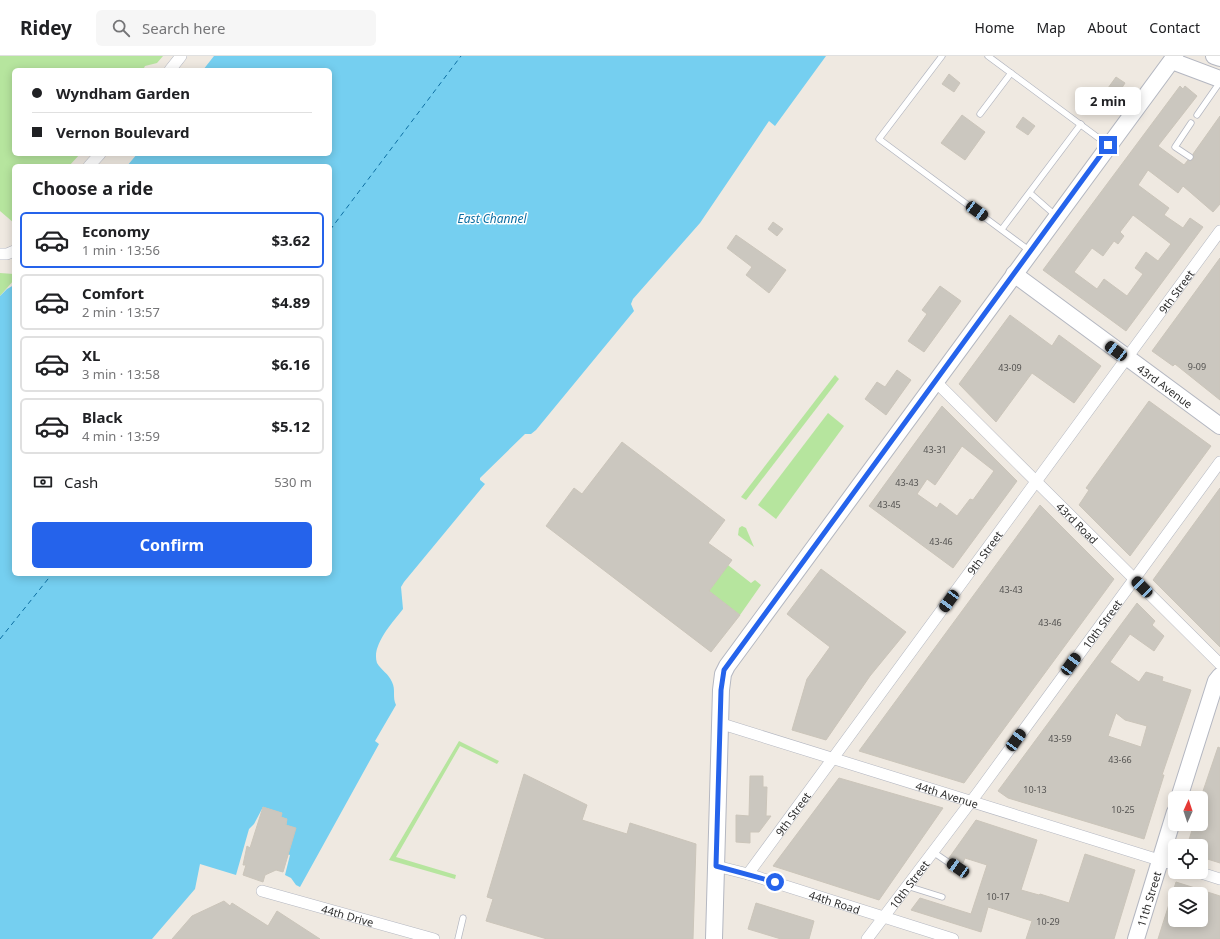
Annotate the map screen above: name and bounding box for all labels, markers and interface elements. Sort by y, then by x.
search box [96,10,376,46]
text: Ridey [20,15,72,41]
icon: search [110,17,132,39]
text: Search here [142,18,225,38]
text: Home [975,18,1014,37]
text: Map [1036,18,1066,37]
text: About [1088,18,1127,37]
text: Contact [1149,18,1200,37]
text: Wyndham Garden [56,83,190,103]
callout: 2 min [1075,87,1141,115]
text: 2 min [1090,92,1126,110]
text: Vernon Boulevard [56,122,190,142]
route end [1099,136,1117,154]
text: Choose a ride [32,176,153,200]
car [964,199,990,223]
water label: East Channel [457,210,527,227]
text: Economy [82,221,150,241]
icon: car [34,222,70,258]
text: $3.62 [271,230,310,250]
text: 1 min · 13:56 [82,241,160,259]
street label: 9th Street [1155,266,1197,316]
text: Comfort [82,283,144,303]
icon: car [34,284,70,320]
text: $4.89 [271,292,310,312]
text: 2 min · 13:57 [82,303,160,321]
car [1103,339,1129,363]
text: XL [82,345,100,365]
icon: car [34,346,70,382]
text: $6.16 [271,354,310,374]
street label: 43rd Avenue [1135,360,1196,411]
house number: 9-09 [1188,360,1206,373]
house number: 43-09 [998,361,1022,374]
text: 3 min · 13:58 [82,365,160,383]
text: Black [82,407,122,427]
icon: car [34,408,70,444]
text: $5.12 [271,416,310,436]
text: 4 min · 13:59 [82,427,160,445]
house number: 43-31 [923,443,947,456]
icon: cash [32,471,54,493]
text: Cash [64,472,98,492]
text: 530 m [274,473,312,491]
house number: 43-43 [895,476,919,489]
house number: 43-45 [877,498,901,511]
street label: 43rd Road [1054,499,1102,547]
button: Confirm [32,522,312,568]
street label: 9th Street [963,527,1005,577]
house number: 43-46 [929,535,953,548]
car [1129,574,1155,600]
house number: 43-43 [999,583,1023,596]
car [937,588,961,614]
street label: 10th Street [1079,596,1124,651]
house number: 43-46 [1038,616,1062,629]
car [1059,651,1083,677]
car [1004,727,1028,753]
house number: 43-59 [1048,732,1072,745]
house number: 43-66 [1108,753,1132,766]
street label: 44th Avenue [914,777,980,811]
house number: 10-13 [1023,783,1047,796]
street label: 9th Street [771,789,813,838]
north arrow [1168,791,1208,831]
map controls [1168,791,1208,927]
house number: 10-25 [1111,803,1135,816]
button: locate [1168,839,1208,879]
car [945,856,971,880]
street label: 10th Street [885,857,932,911]
street label: 11th Street [1133,869,1164,928]
route start [766,873,784,891]
street label: 44th Road [807,886,862,917]
button: layers [1168,887,1208,927]
house number: 10-17 [986,890,1010,903]
street label: 44th Drive [320,901,376,929]
house number: 10-29 [1036,915,1060,928]

